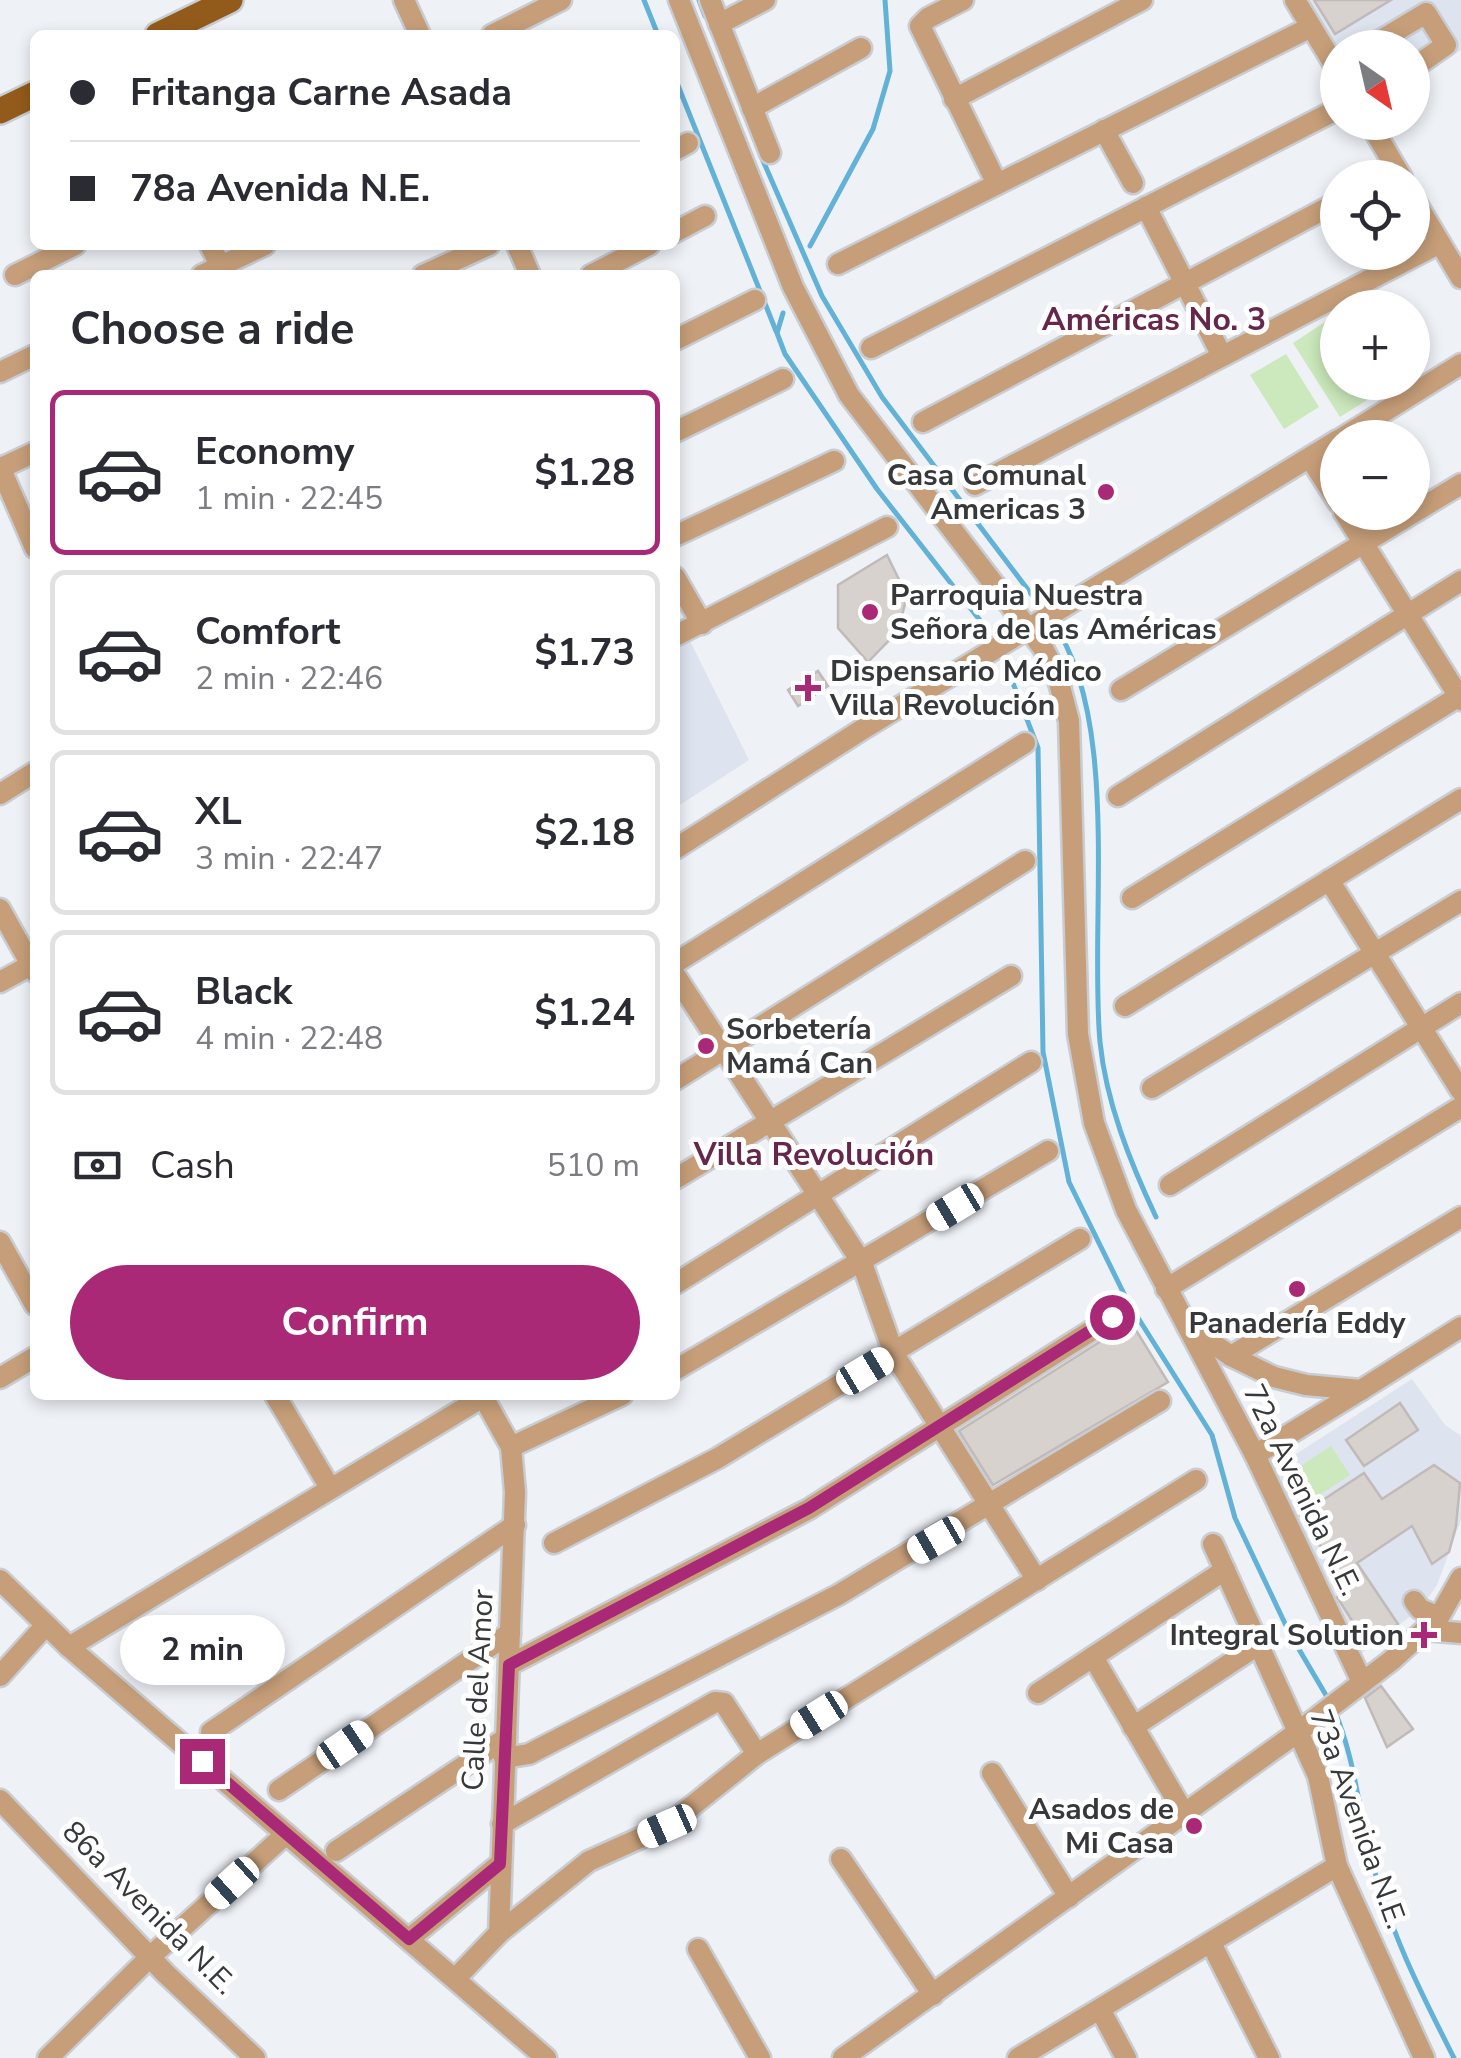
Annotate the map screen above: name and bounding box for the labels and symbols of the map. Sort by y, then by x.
north arrow [1320,30,1430,140]
district label: Américas No. 3 [1042,298,1266,341]
place label: Casa Comunal Americas 3 [887,455,1086,530]
marker: Casa Comunal Americas 3 [1095,481,1117,503]
place label: Parroquia Nuestra Señora de las Américas [890,575,1217,650]
marker: Parroquia Nuestra Señora de las Américas [859,601,881,623]
place label: Dispensario Médico Villa Revolución [829,651,1102,726]
marker: Dispensario Médico Villa Revolución [795,675,821,701]
place label: Sorbetería Mamá Can [726,1009,873,1084]
marker: Sorbetería Mamá Can [695,1035,717,1057]
district label: Villa Revolución [693,1133,934,1176]
car [922,1179,988,1235]
marker: Panadería Eddy [1286,1278,1308,1300]
route start [1090,1295,1135,1340]
place label: Panadería Eddy [1188,1303,1406,1344]
car [832,1343,898,1399]
street label: 72a Avenida N.E. [1233,1377,1371,1603]
car [903,1512,969,1568]
street label: Calle del Amor [452,1588,504,1792]
place label: Integral Solution [1169,1615,1404,1656]
callout: 2 min [120,1616,284,1686]
marker: Integral Solution [1413,1624,1435,1646]
car [786,1686,852,1744]
street label: 73a Avenida N.E. [1299,1704,1417,1934]
car [312,1716,378,1774]
route end [180,1739,225,1784]
place label: Asados de Mi Casa [1029,1789,1174,1864]
car [633,1800,701,1852]
street label: 86a Avenida N.E. [53,1812,245,2004]
marker: Asados de Mi Casa [1183,1815,1205,1837]
car [200,1852,264,1914]

